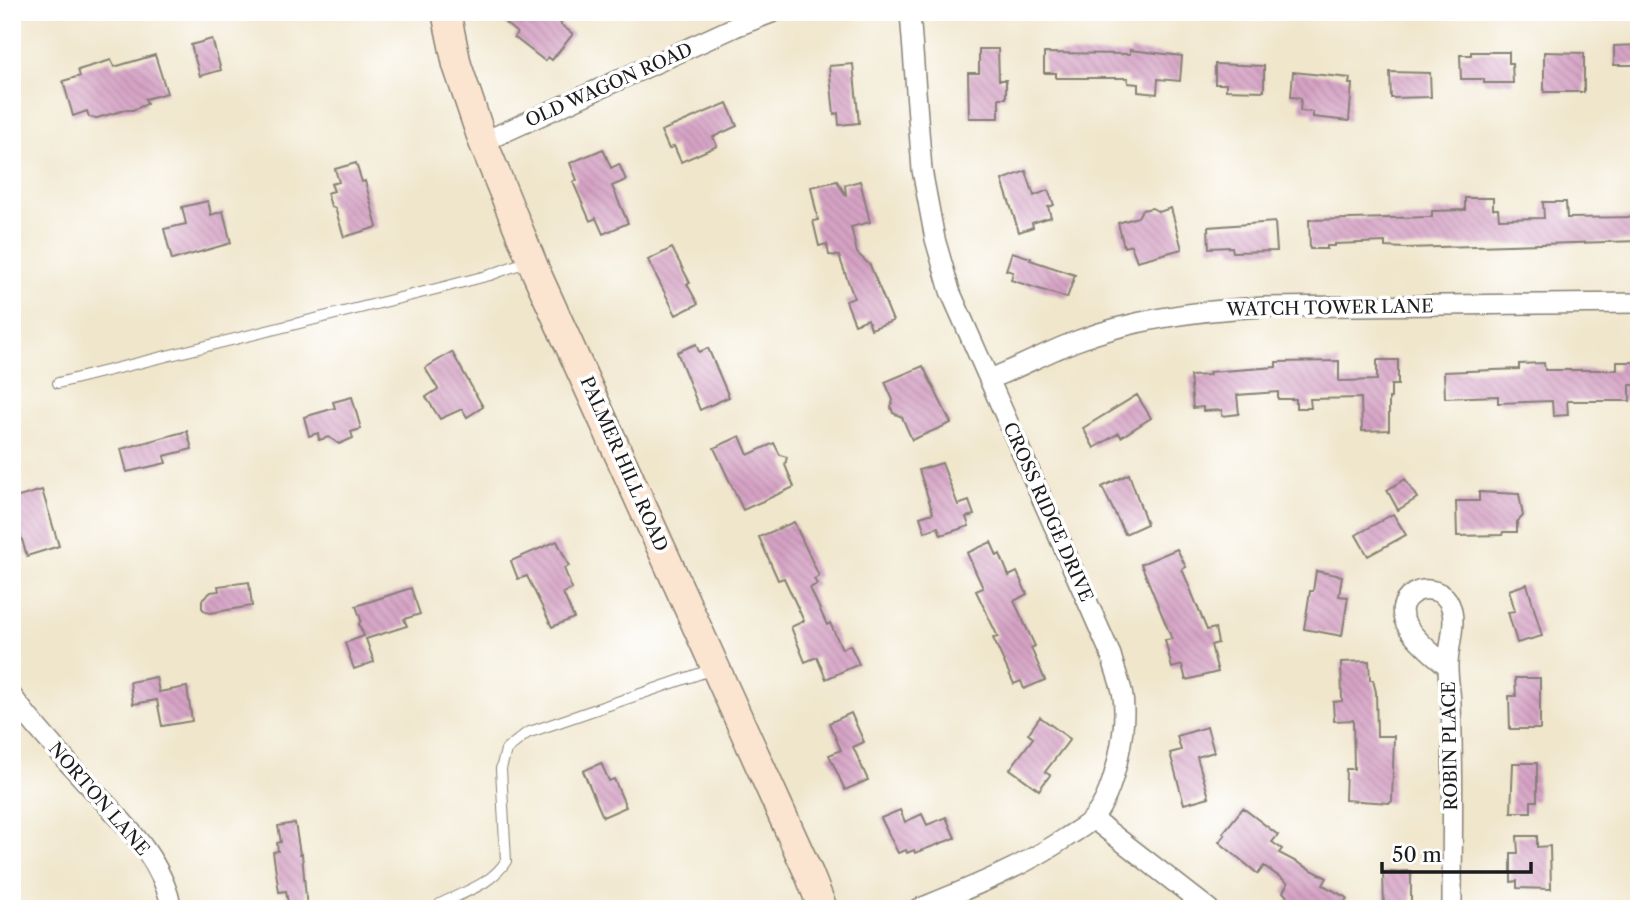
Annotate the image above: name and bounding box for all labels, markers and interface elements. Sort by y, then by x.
street label: OLD WAGON ROAD [522,38,696,132]
street label: WATCH TOWER LANE [1225,295,1434,321]
street label: PALMER HILL ROAD [575,373,673,555]
street label: CROSS RIDGE DRIVE [998,419,1098,605]
street label: ROBIN PLACE [1438,681,1462,811]
street label: NORTON LANE [44,738,154,860]
scale bar [1382,830,1530,874]
text: 50 m [1392,842,1442,867]

